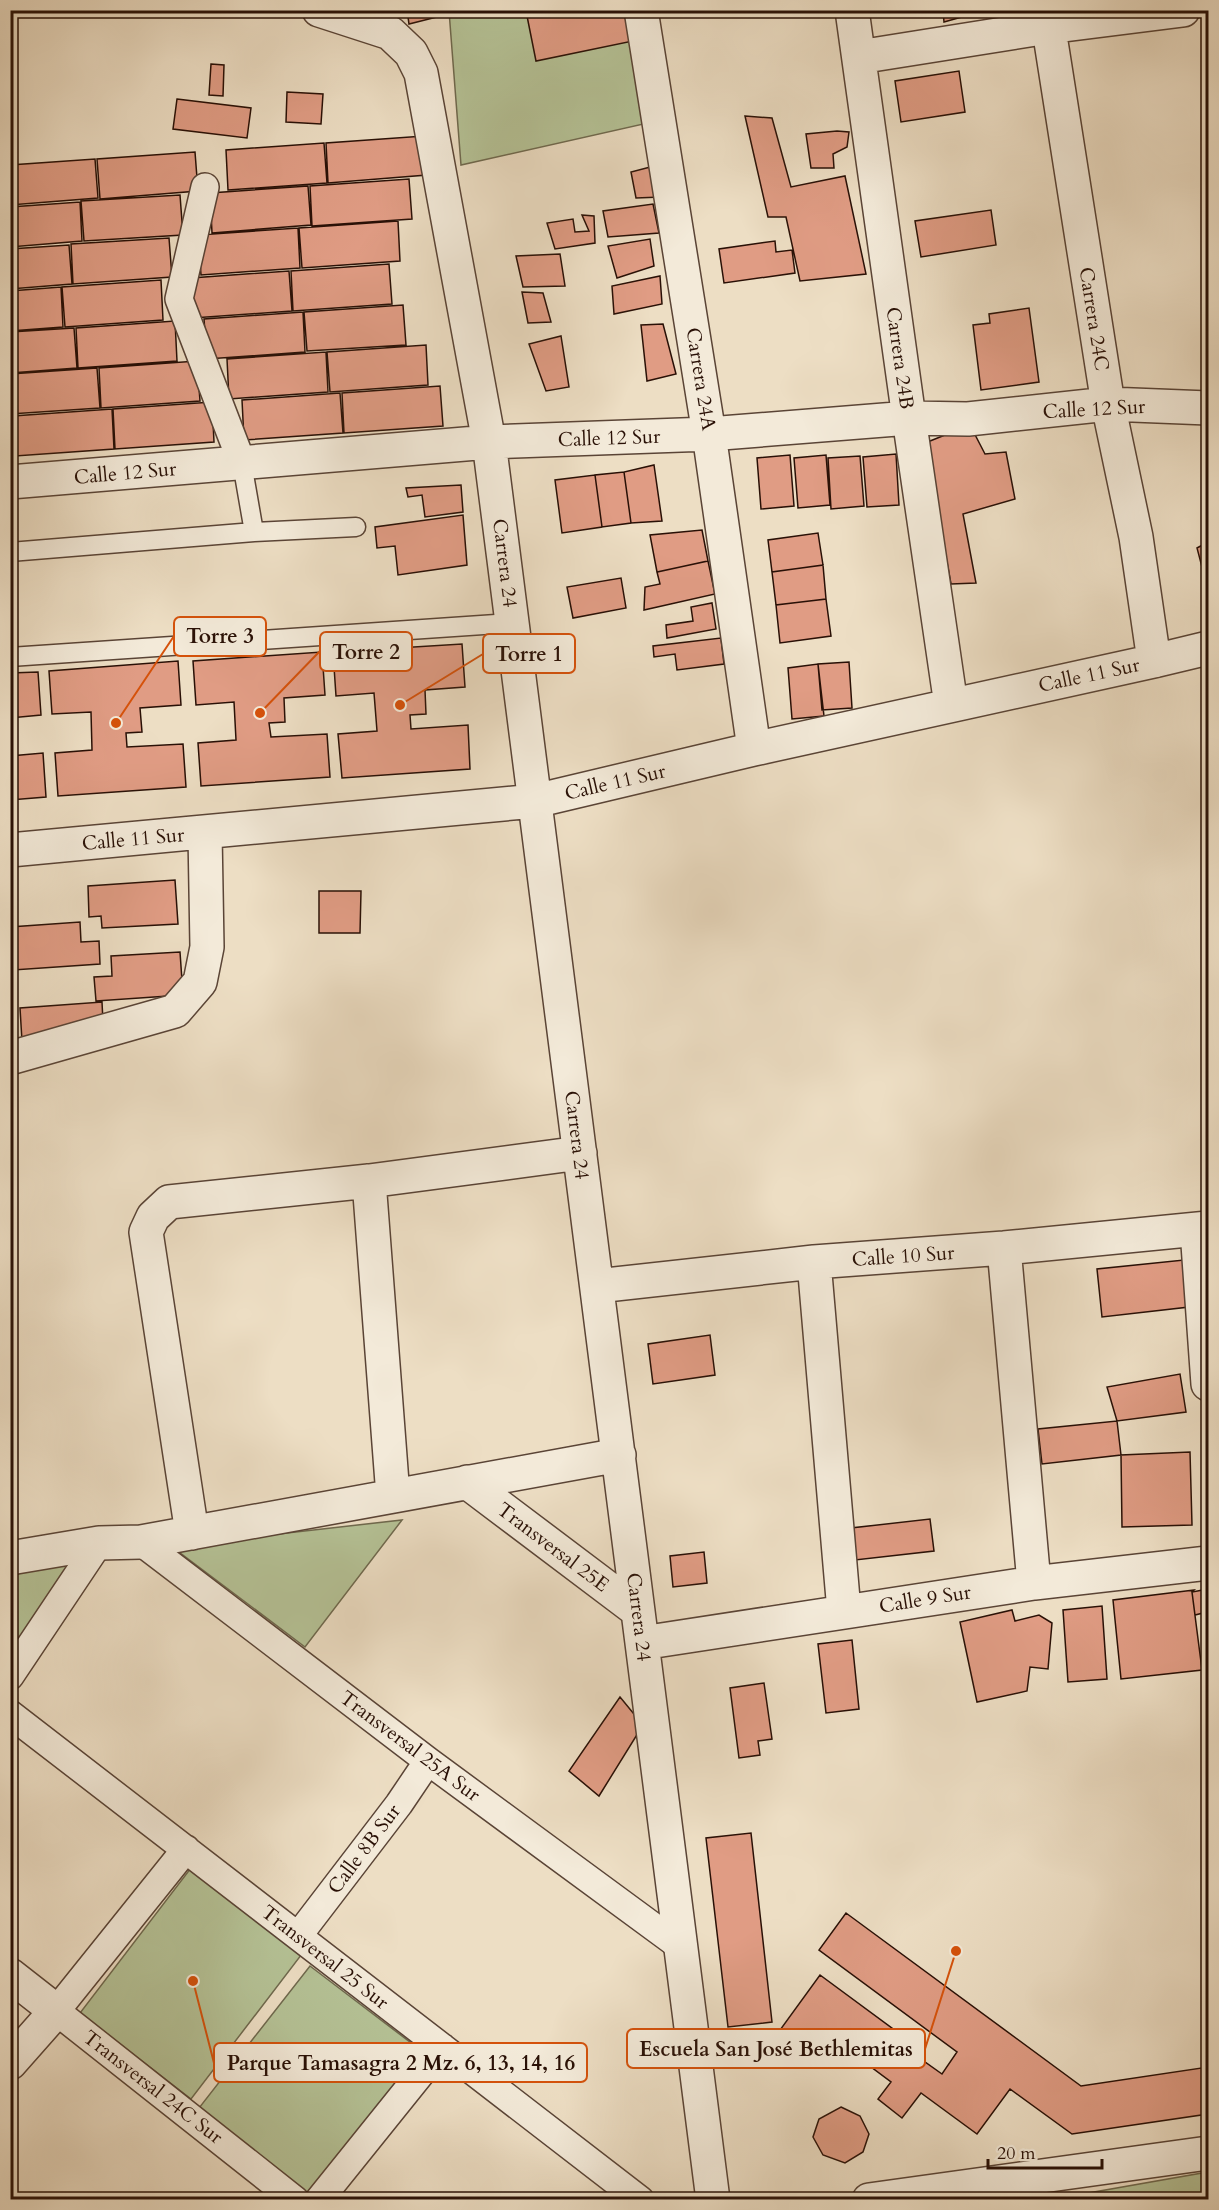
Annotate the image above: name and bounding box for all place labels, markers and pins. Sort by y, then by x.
callout: Torre 3 [174,617,266,656]
callout: Torre 2 [320,632,412,671]
callout: Torre 1 [483,634,575,673]
callout: Escuela San José Bethlemitas [627,2029,925,2068]
callout: Parque Tamasagra 2 Mz. 6, 13, 14, 16 [214,2043,587,2082]

